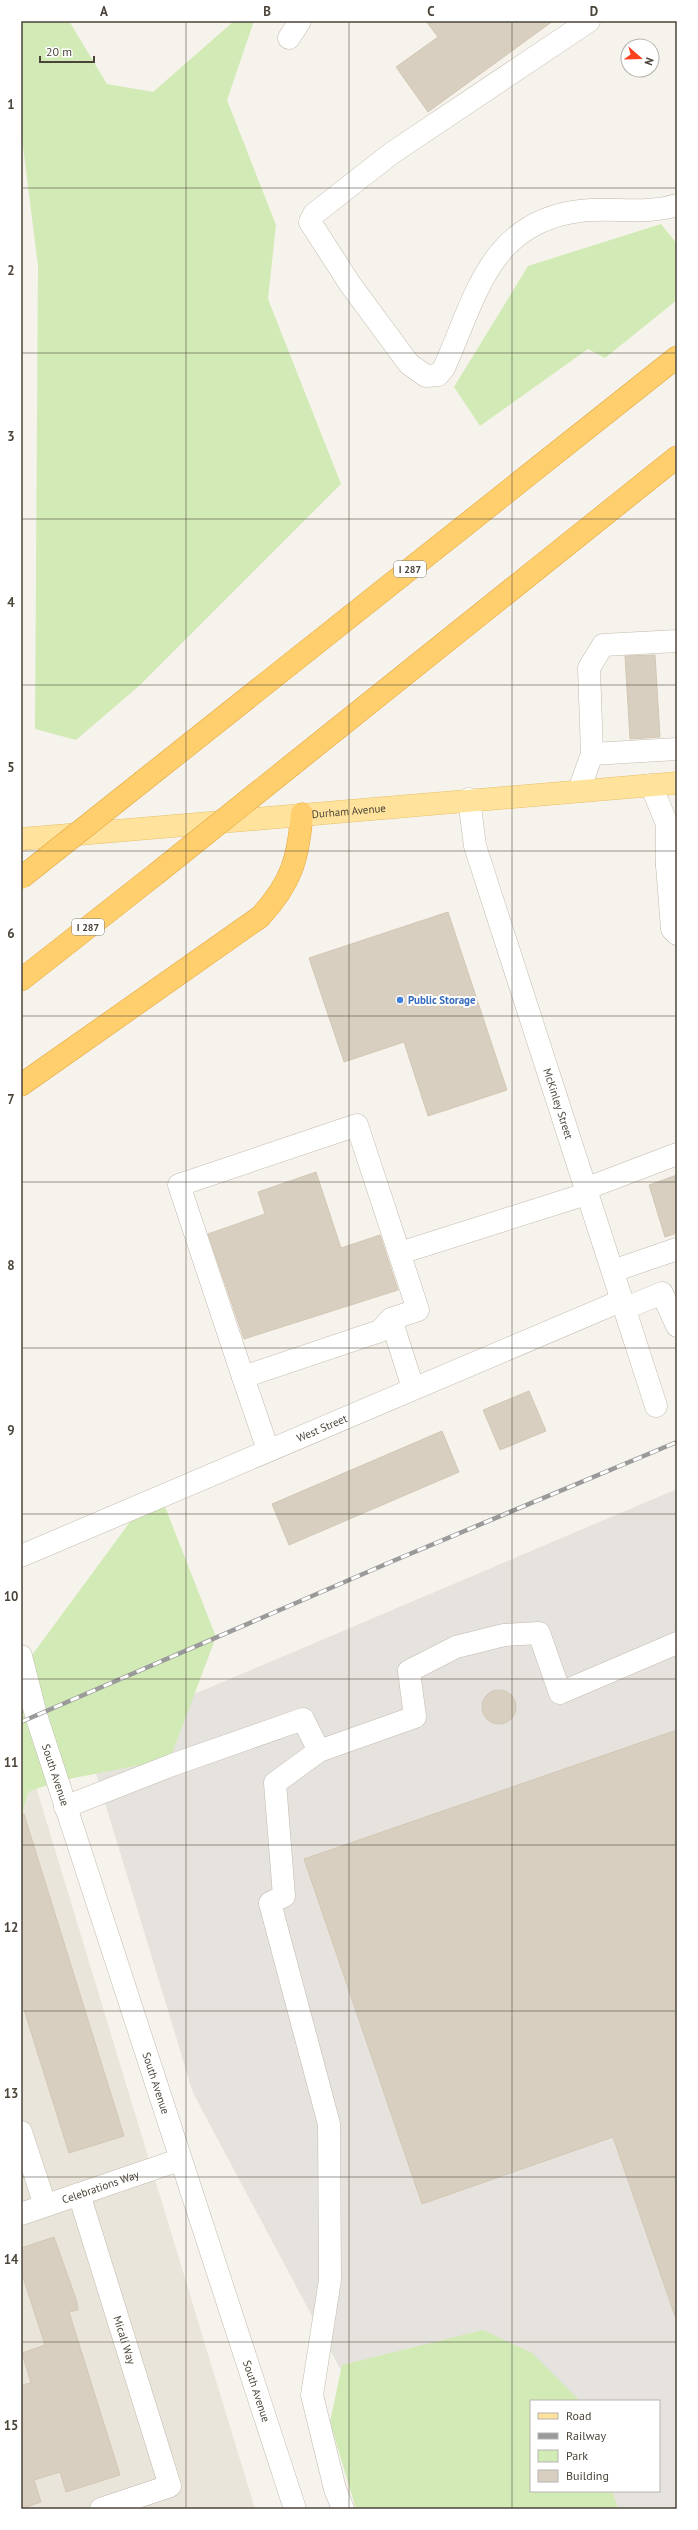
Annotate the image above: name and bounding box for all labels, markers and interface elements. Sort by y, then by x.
text: A [100,3,108,20]
text: B [263,3,271,20]
text: C [427,3,435,20]
text: D [590,3,598,20]
scale bar [40,38,94,64]
north arrow [620,38,660,78]
text: 20 m [46,44,72,59]
text: N [642,56,657,67]
text: 1 [7,96,15,113]
text: 2 [7,262,15,279]
text: 3 [7,428,15,445]
road number: I 287 [394,561,426,577]
text: 4 [7,594,15,611]
text: 5 [7,759,15,776]
street label: Durham Avenue [311,801,387,821]
road number: I 287 [72,919,104,935]
text: 6 [7,925,15,942]
place label: Public Storage [408,993,476,1007]
marker: Public Storage [395,995,405,1005]
street label: McKinley Street [540,1066,576,1141]
text: 7 [7,1091,15,1108]
text: 8 [7,1257,15,1274]
street label: West Street [294,1411,350,1445]
text: 9 [7,1422,15,1439]
text: 10 [4,1588,18,1605]
street label: South Avenue [39,1742,72,1808]
text: 11 [4,1754,18,1771]
text: 12 [4,1919,18,1936]
street label: South Avenue [139,2050,173,2116]
text: 13 [4,2085,18,2102]
street label: Celebrations Way [60,2167,142,2207]
text: 14 [4,2251,19,2268]
street label: Micali Way [110,2314,139,2367]
street label: South Avenue [240,2358,273,2424]
legend [530,2400,660,2492]
text: Road [566,2408,591,2423]
text: 15 [4,2417,18,2434]
text: Railway [566,2428,606,2443]
text: Park [566,2448,588,2463]
text: Building [566,2468,609,2483]

